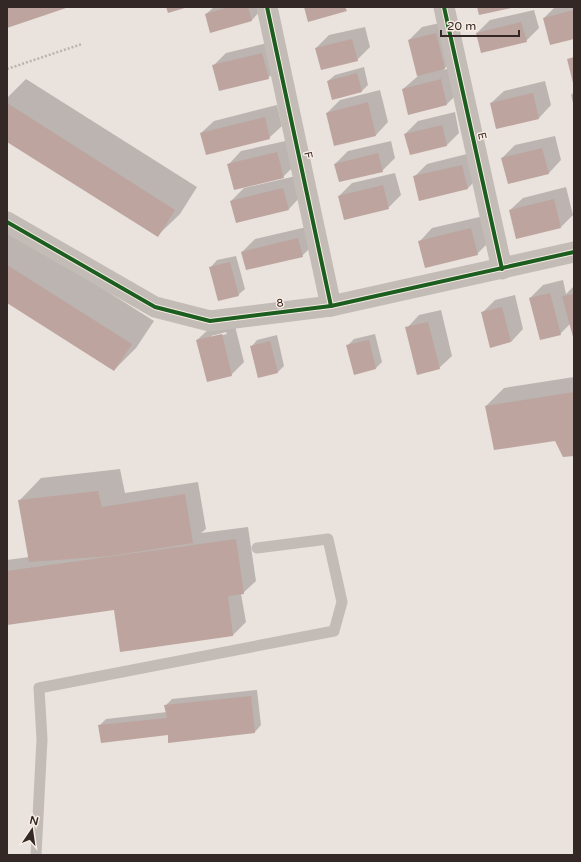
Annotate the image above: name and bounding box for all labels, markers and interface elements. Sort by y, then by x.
scale bar [441,12,519,38]
text: 20 m [447,19,476,33]
street label: E [475,131,489,141]
street label: F [301,150,315,160]
street label: 8 [276,296,284,310]
north arrow [12,810,52,850]
text: N [28,813,40,828]

